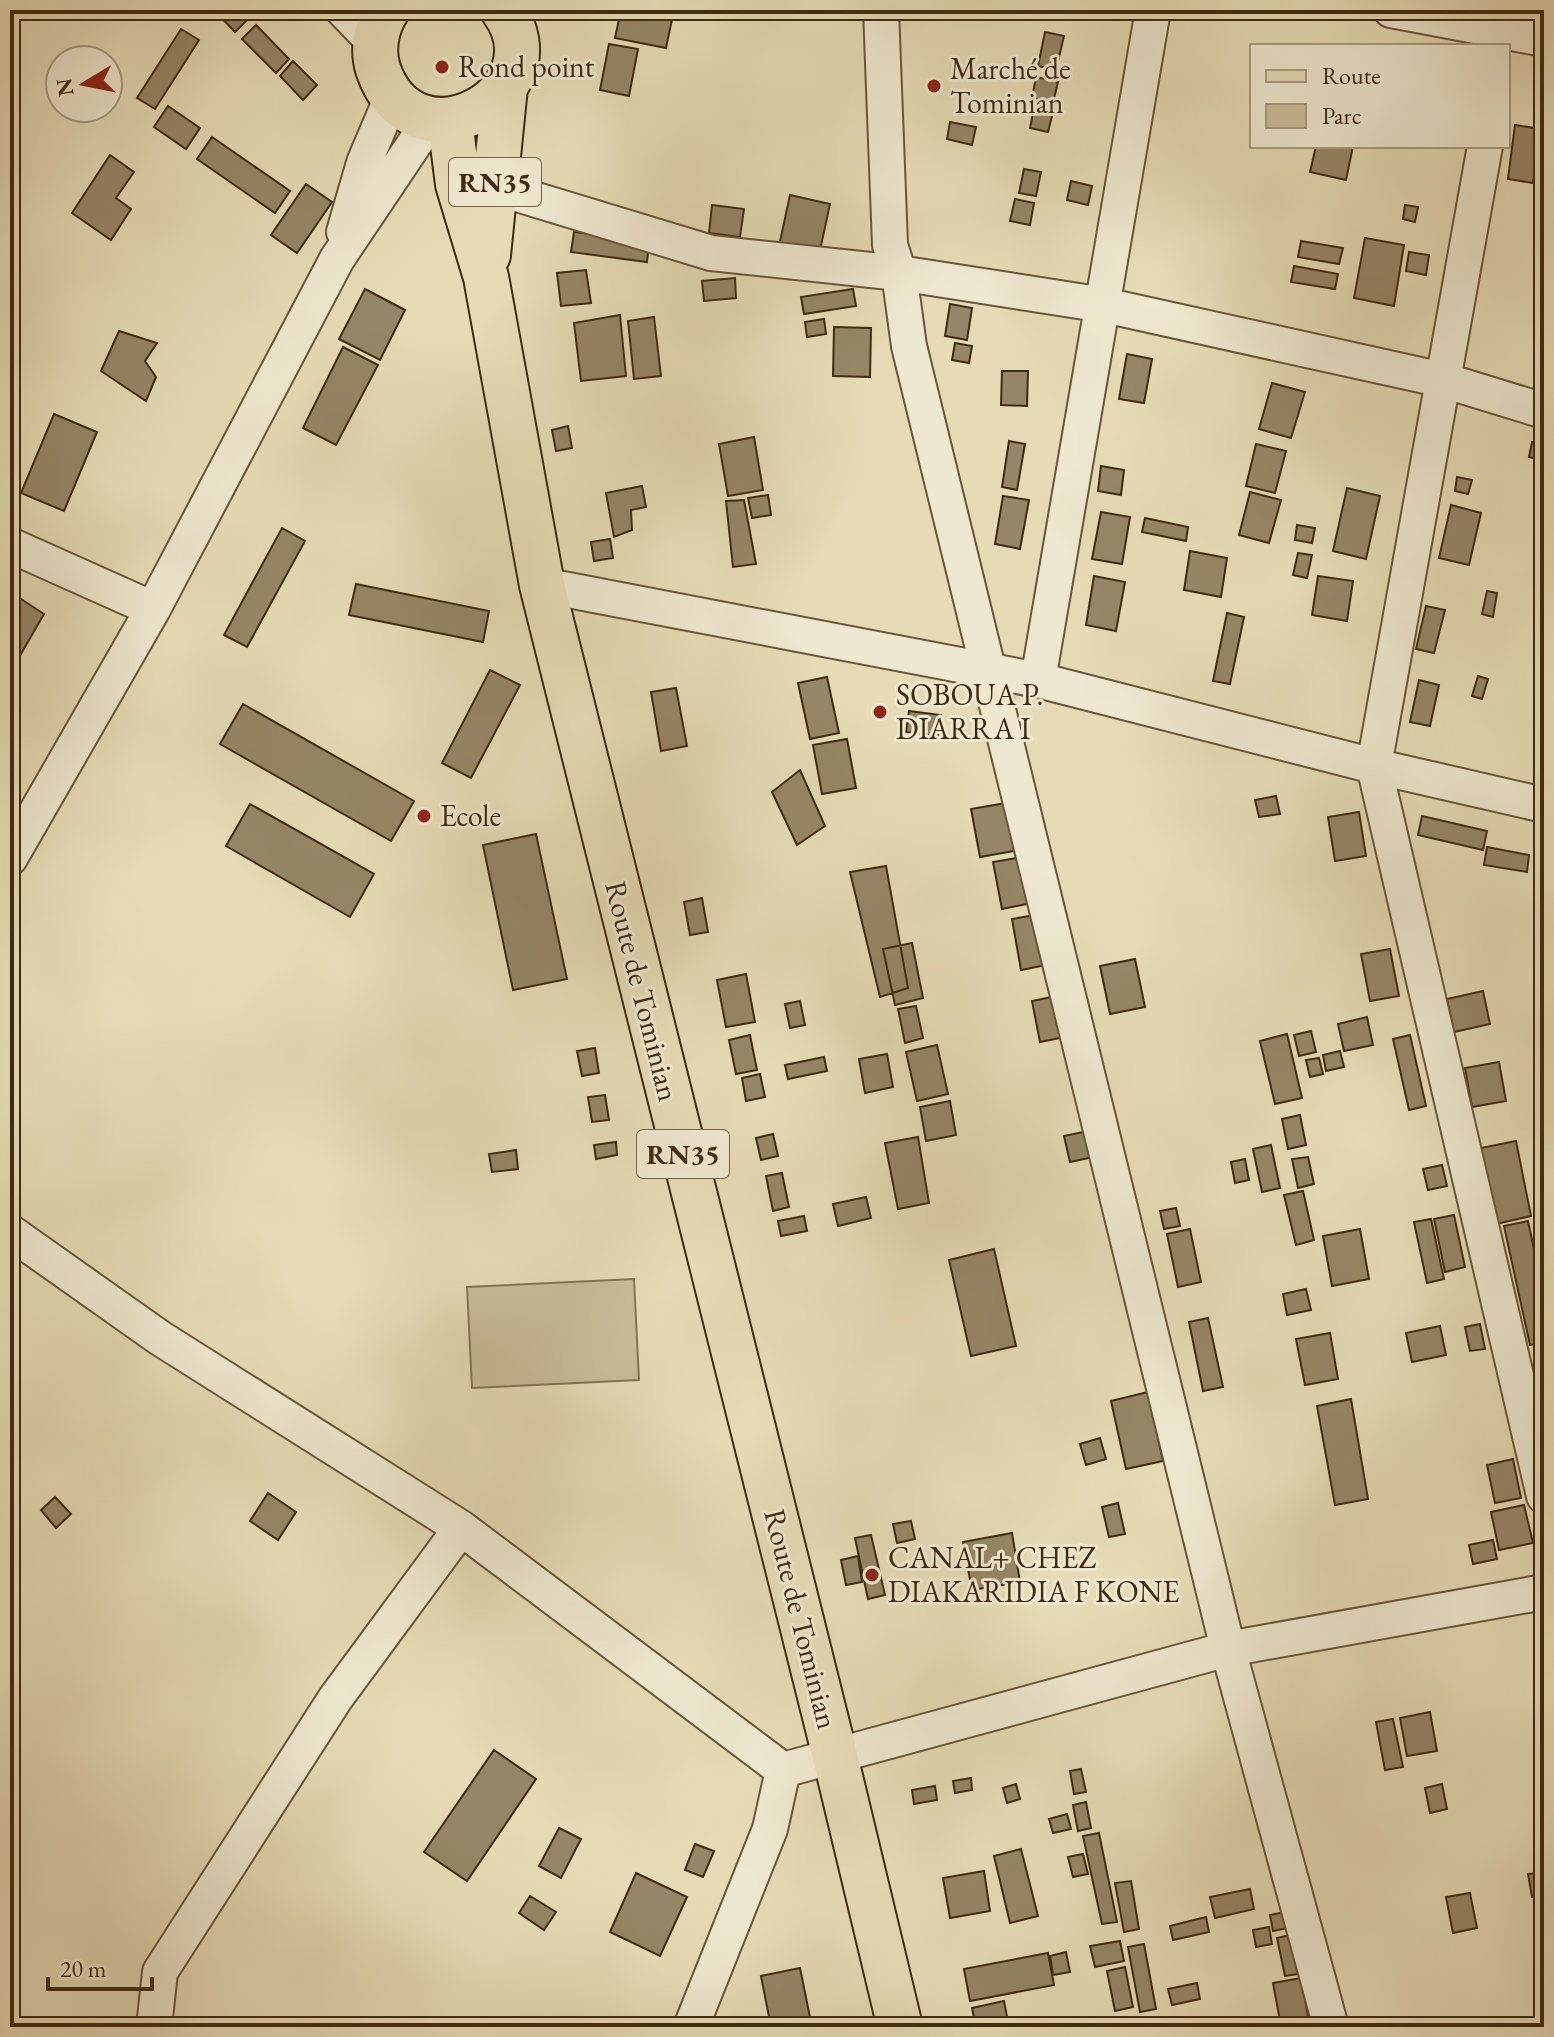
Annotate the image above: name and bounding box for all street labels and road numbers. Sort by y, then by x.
road number: RN35 [449,158,541,206]
street label: Route de Tominian [596,877,689,1105]
road number: RN35 [637,1130,729,1178]
street label: Route de Tominian [755,1505,848,1733]

